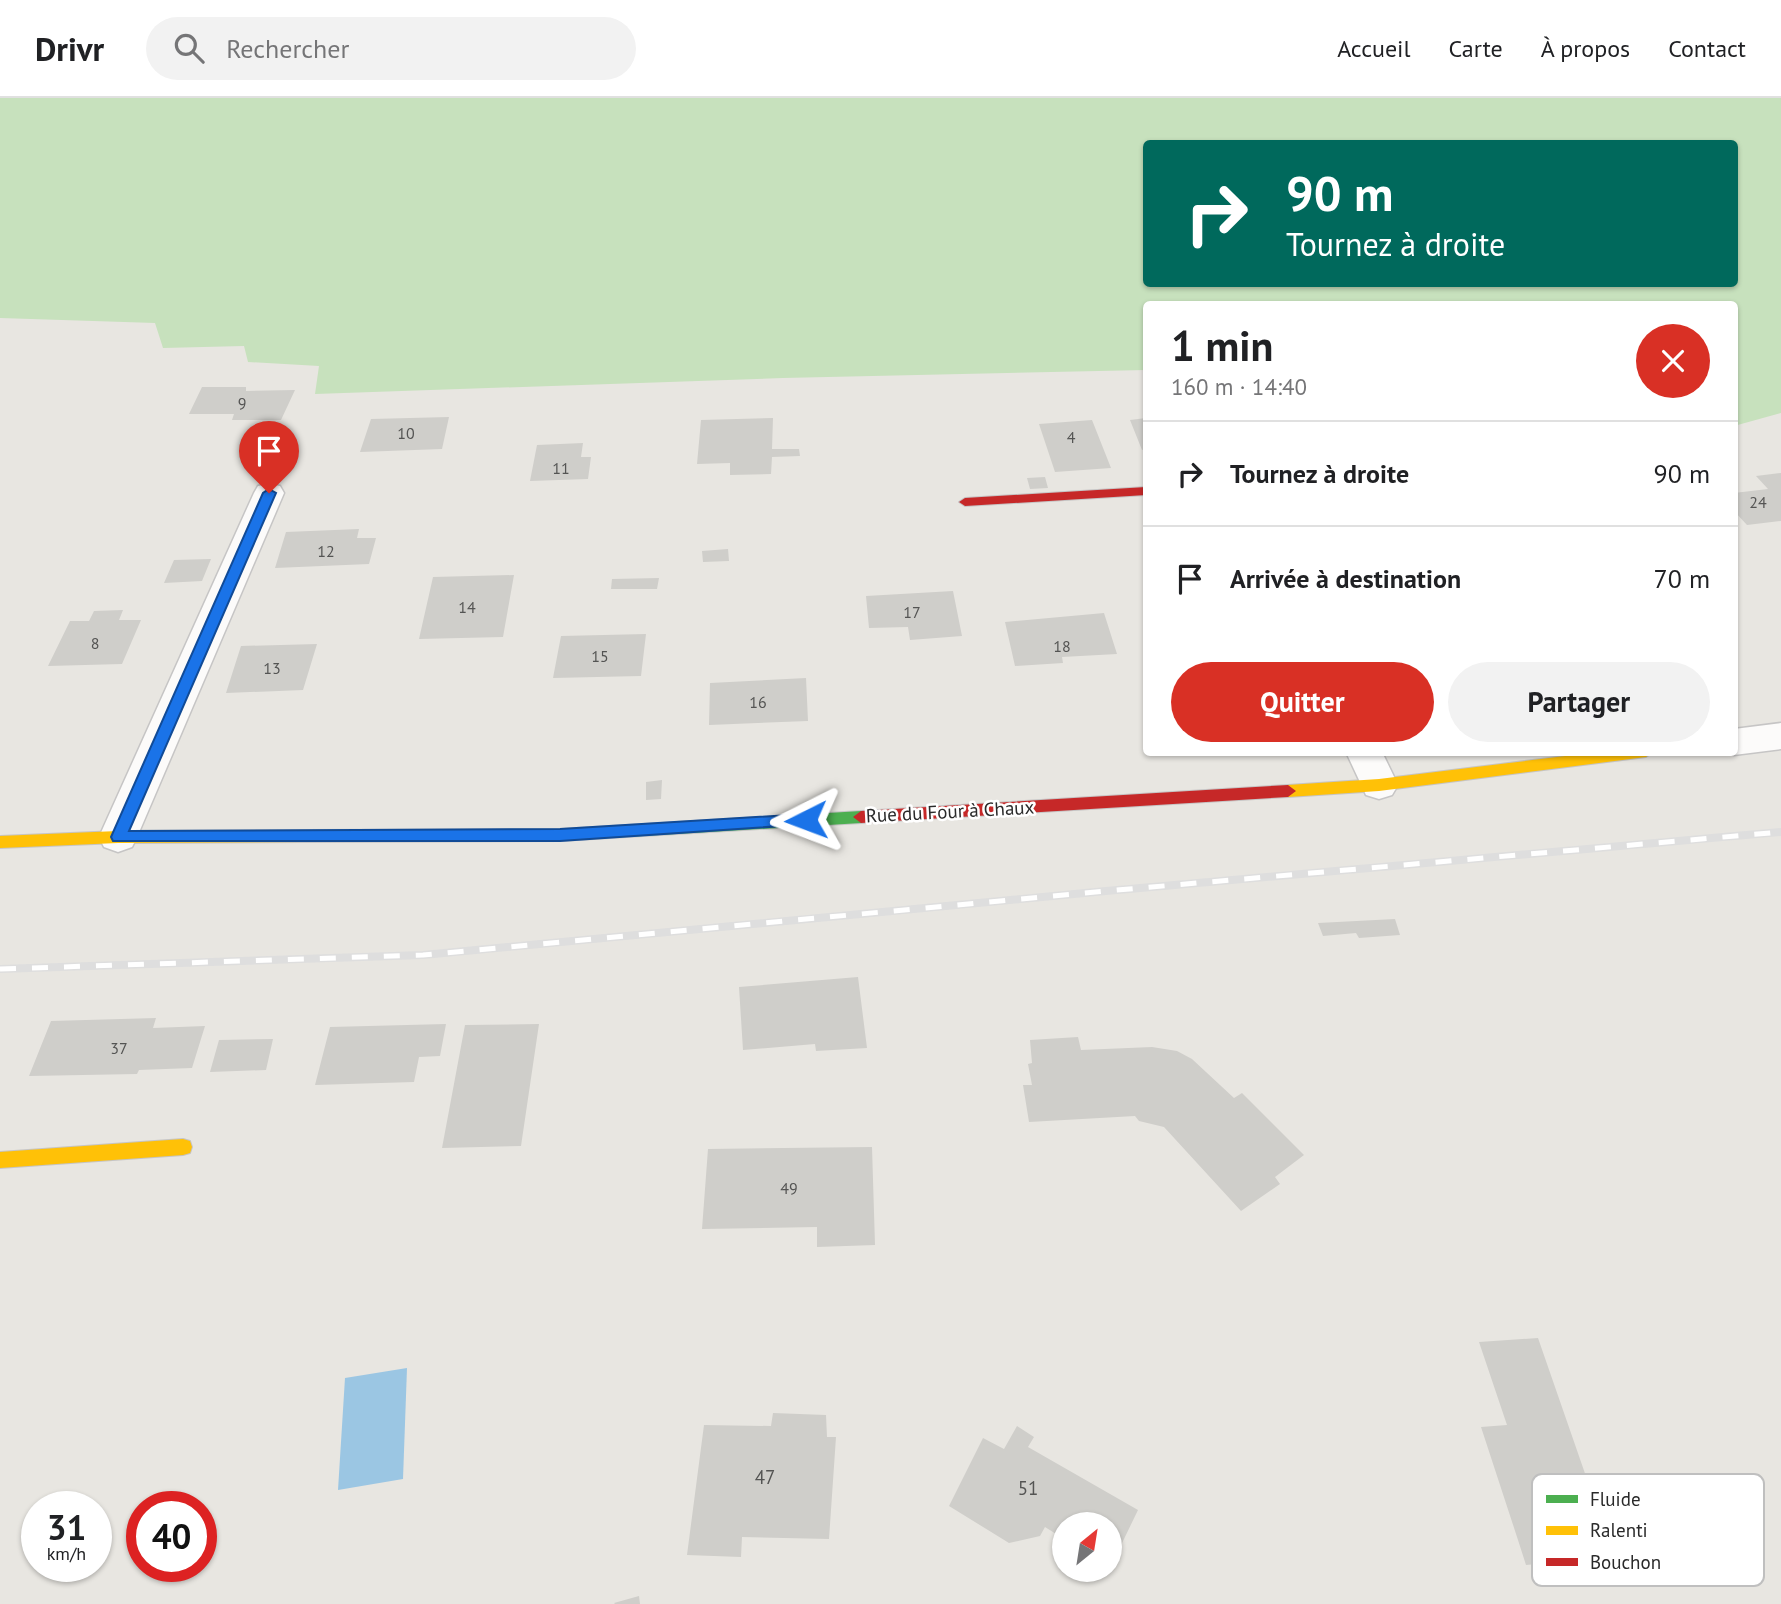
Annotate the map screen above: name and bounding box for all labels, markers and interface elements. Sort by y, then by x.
search box [146,17,636,80]
text: Drivr [35,27,104,70]
icon: search [170,29,208,67]
text: Rechercher [226,32,349,65]
text: Accueil [1337,33,1411,64]
text: Carte [1449,33,1503,64]
text: À propos [1541,33,1630,64]
text: Contact [1668,33,1746,64]
text: 90 m [1286,161,1393,225]
icon: right [1171,168,1262,259]
text: Tournez à droite [1286,223,1505,265]
text: 1 min [1171,318,1273,373]
button: close [1636,324,1710,398]
text: 160 m · 14:40 [1171,372,1307,401]
house number: 9 [238,393,246,413]
pin [239,421,299,493]
house number: 10 [397,423,415,443]
house number: 4 [1067,427,1076,447]
icon: arrive [250,432,288,470]
icon: right [1171,455,1209,493]
text: Tournez à droite [1230,457,1409,490]
text: 90 m [1654,457,1710,490]
house number: 11 [552,458,570,478]
house number: 24 [1749,492,1767,512]
house number: 12 [317,541,335,561]
icon: arrive [1171,560,1209,598]
text: Arrivée à destination [1230,562,1461,595]
text: 70 m [1654,562,1710,595]
house number: 14 [458,597,476,617]
house number: 17 [903,602,921,622]
house number: 8 [91,633,99,653]
house number: 18 [1053,636,1071,656]
house number: 15 [591,646,609,666]
house number: 13 [263,658,281,678]
button: Quitter [1171,662,1434,742]
button: Partager [1448,662,1710,742]
house number: 16 [749,692,767,712]
position arrow [769,783,843,857]
street label: Rue du Four à Chaux [865,795,1035,827]
house number: 37 [110,1038,128,1058]
house number: 49 [780,1178,798,1198]
house number: 47 [755,1465,775,1489]
legend [1532,1474,1764,1586]
house number: 51 [1018,1476,1038,1500]
text: Fluide [1590,1487,1641,1511]
speed limit sign: 40 [126,1491,217,1582]
text: 31 [47,1504,86,1550]
north arrow [1052,1512,1122,1582]
map controls [1052,1512,1122,1582]
text: Ralenti [1590,1518,1648,1542]
text: km/h [47,1542,86,1565]
text: Bouchon [1590,1550,1661,1574]

